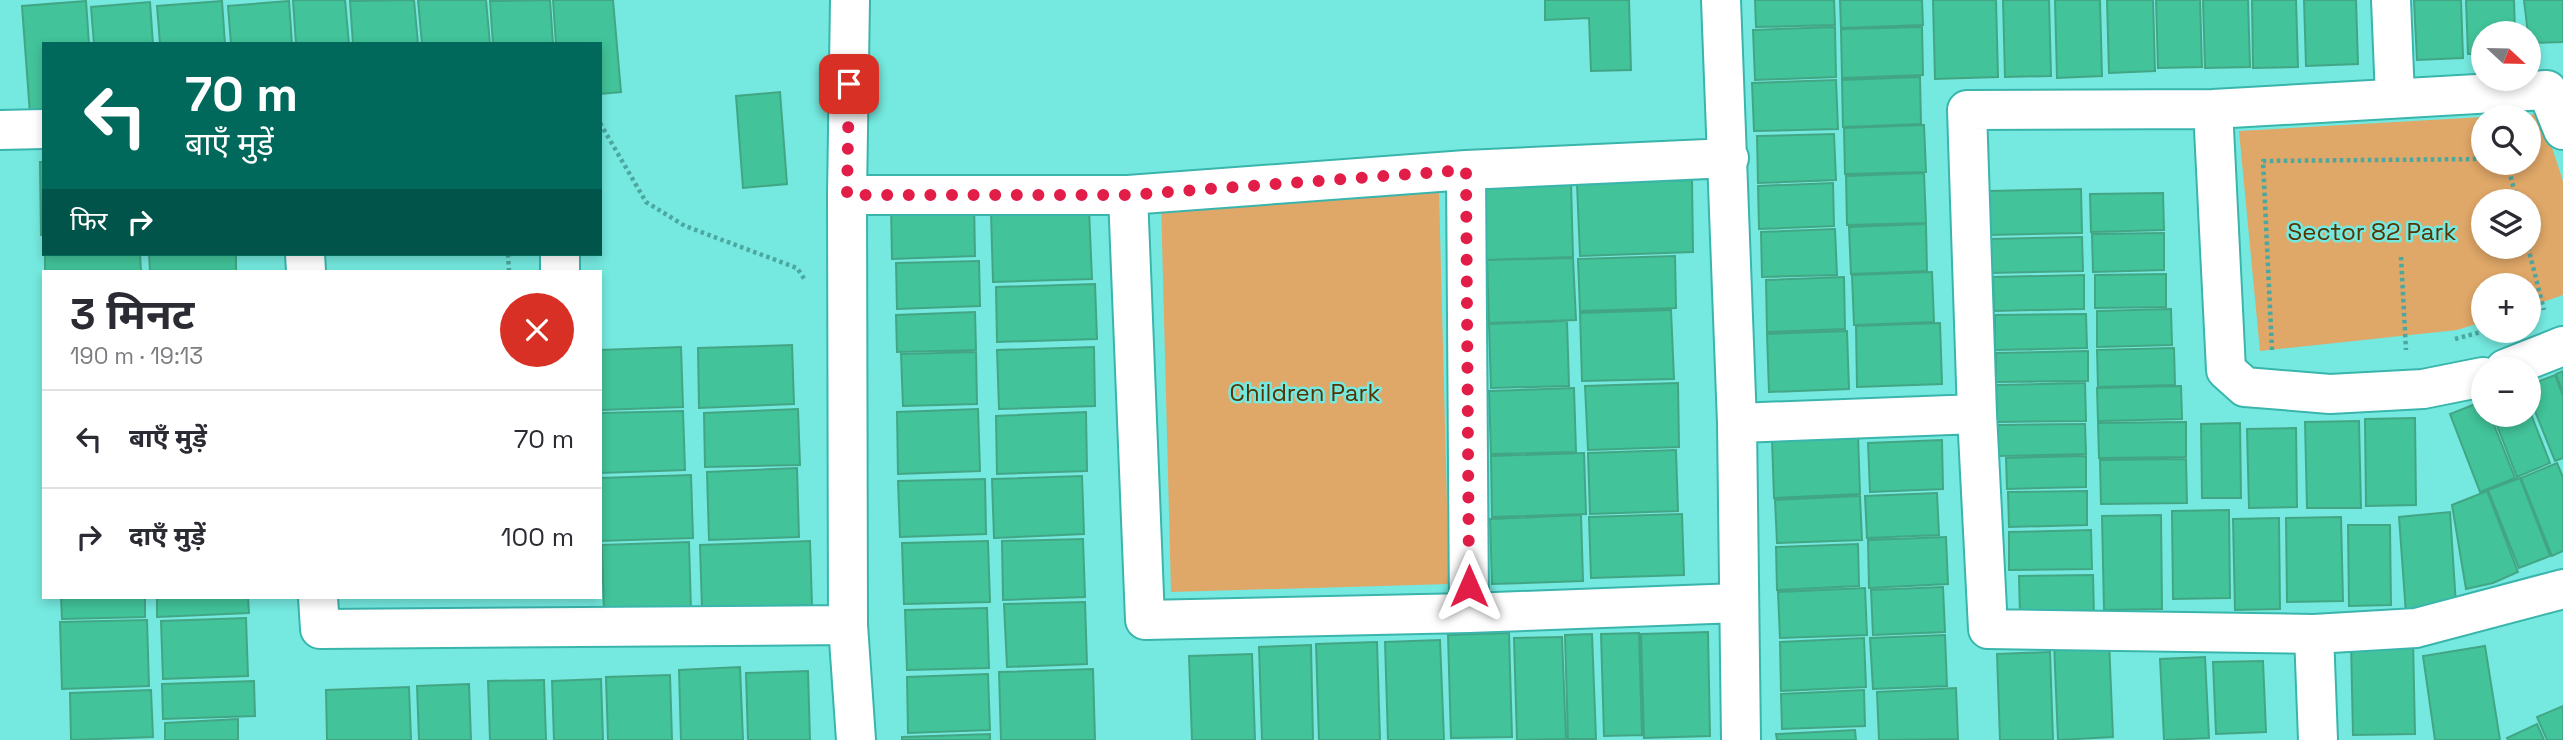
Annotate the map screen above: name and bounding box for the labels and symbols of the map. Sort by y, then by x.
north arrow [2471,21,2541,91]
pin [819,54,879,114]
park label: Sector 82 Park [2288,216,2457,247]
park label: Children Park [1230,377,1381,408]
position arrow [1432,549,1506,623]

